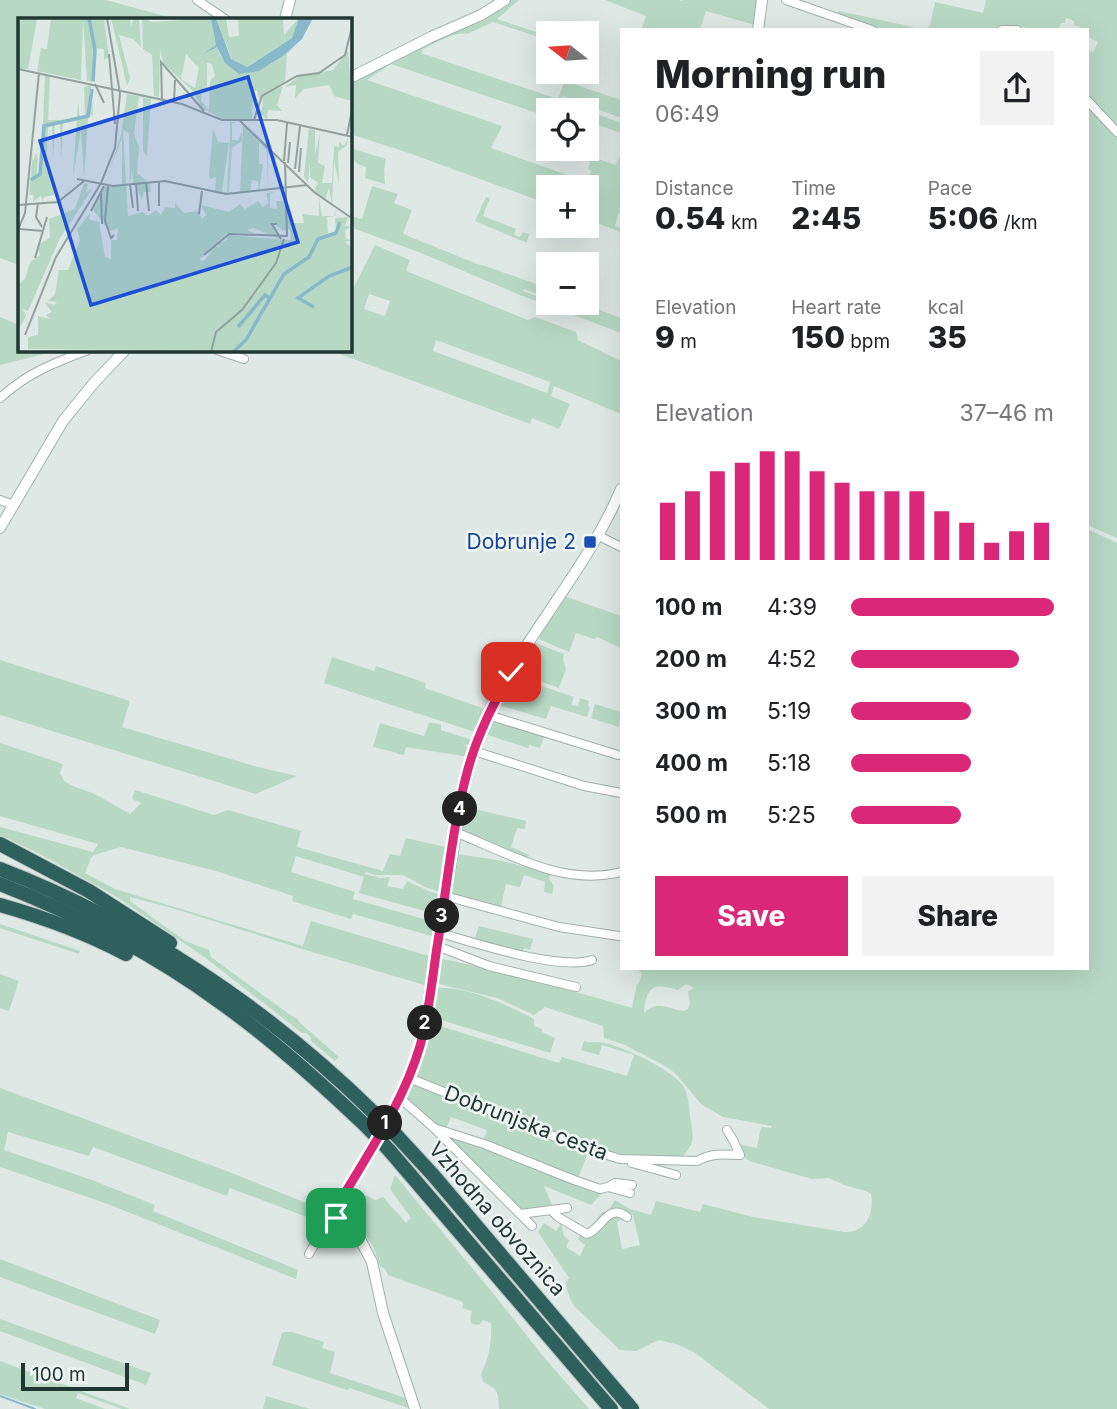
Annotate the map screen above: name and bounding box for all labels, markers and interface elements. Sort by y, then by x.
inset map [18,18,352,352]
north arrow [536,21,598,84]
map controls [536,21,599,315]
text: Morning run [655,51,886,97]
button: share [980,51,1054,125]
button: locate [536,98,599,161]
text: 06:49 [655,100,720,128]
button: + [536,175,599,238]
text: Distance [655,177,733,200]
text: Time [791,177,836,200]
text: Pace [928,177,972,200]
text: 0.54 [655,200,726,236]
text: 2:45 [791,200,861,236]
text: 5:06 [928,200,998,236]
text: km [726,211,758,234]
text: /km [998,211,1038,234]
button: − [536,252,599,315]
text: Elevation [655,296,736,319]
text: Heart rate [791,296,881,319]
text: kcal [928,296,964,319]
text: 9 [655,319,675,355]
text: 150 [791,319,845,355]
text: 35 [928,319,967,355]
text: m [675,330,697,353]
text: bpm [845,330,890,353]
text: Elevation [655,399,754,427]
text: 37–46 m [960,399,1054,427]
place label: Dobrunje 2 [467,529,576,554]
marker: Dobrunje 2 [582,534,598,550]
text: 100 m [655,593,722,621]
text: 4:39 [767,593,817,621]
pin [481,642,541,702]
text: 200 m [655,645,727,673]
text: 4:52 [767,645,817,673]
icon: check [492,653,530,691]
text: 300 m [655,697,727,725]
text: 5:19 [767,697,811,725]
text: 400 m [655,749,728,777]
text: 5:18 [767,749,811,777]
pin: 4 [442,792,477,826]
text: 4 [453,797,466,820]
text: 500 m [655,801,727,829]
text: 5:25 [767,801,816,829]
button: Save [655,876,848,956]
button: Share [862,876,1054,956]
pin: 3 [424,898,460,934]
text: 3 [435,904,448,927]
pin: 2 [408,1006,442,1040]
text: 2 [419,1011,430,1034]
street label: Dobrunjska cesta [441,1080,611,1165]
pin: 1 [368,1106,402,1140]
text: 1 [380,1111,389,1134]
street label: Vzhodna obvoznica [424,1137,571,1301]
pin [306,1188,366,1248]
icon: arrive [317,1199,355,1237]
scale bar [21,1360,130,1392]
text: 100 m [32,1363,86,1386]

